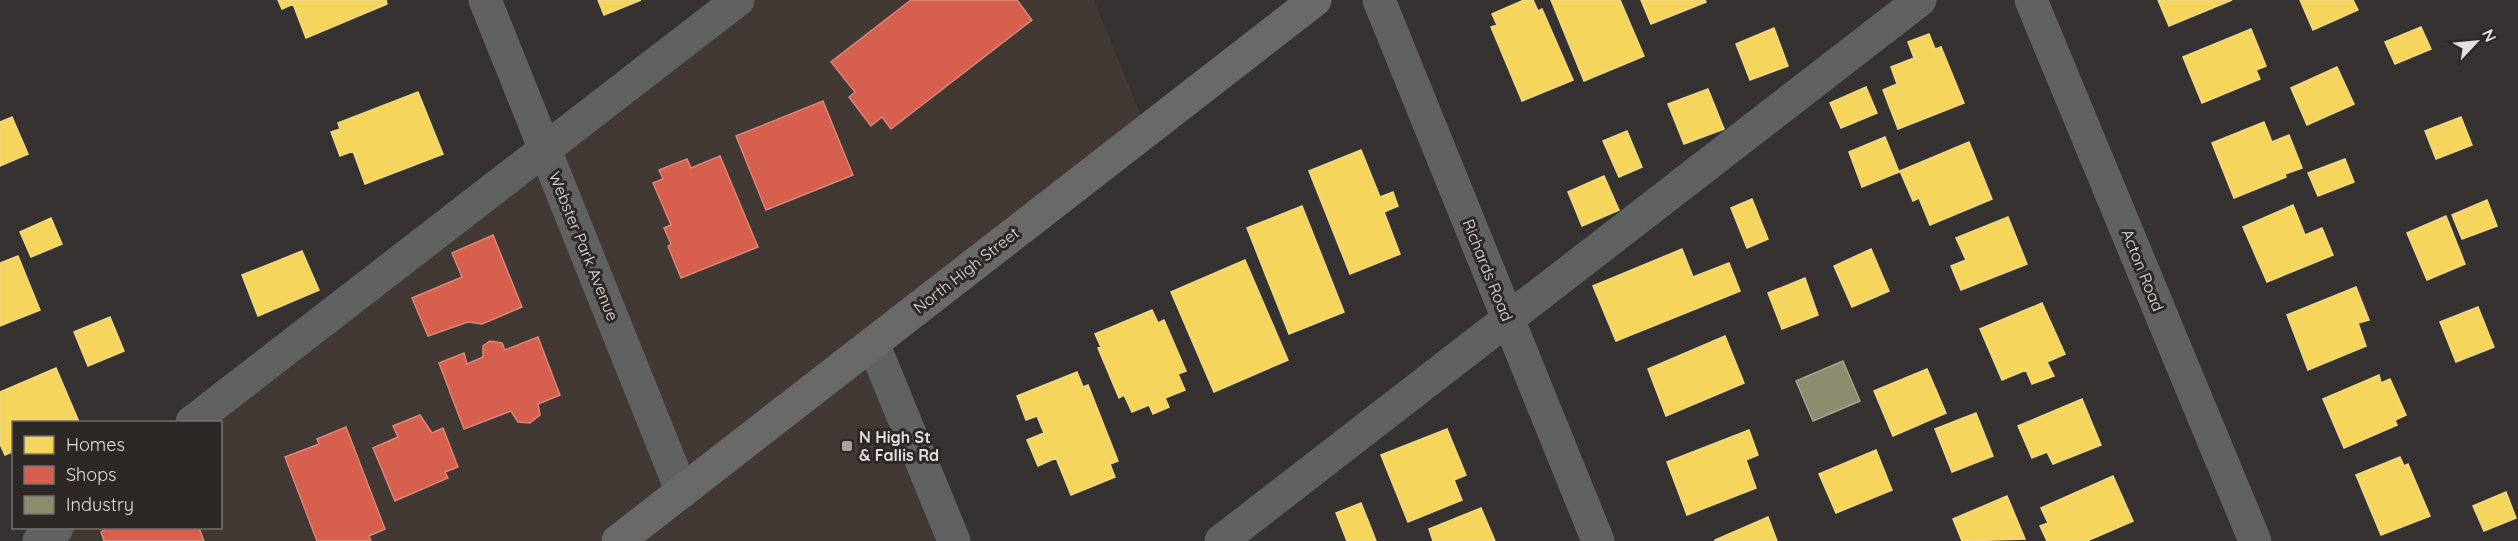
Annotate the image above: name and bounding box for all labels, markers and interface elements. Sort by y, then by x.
north arrow [2446,12,2506,72]
text: N [2478,26,2501,45]
street label: Webster Park Avenue [545,168,623,324]
street label: Richards Road [1458,216,1518,324]
street label: North High Street [909,223,1023,317]
street label: Acton Road [2117,226,2169,314]
legend [12,421,222,529]
place label: N High St & Fallis Rd [859,427,939,465]
text: Homes [66,433,125,456]
marker: N High St & Fallis Rd [840,439,854,453]
text: Shops [66,463,117,486]
text: Industry [66,493,134,516]

